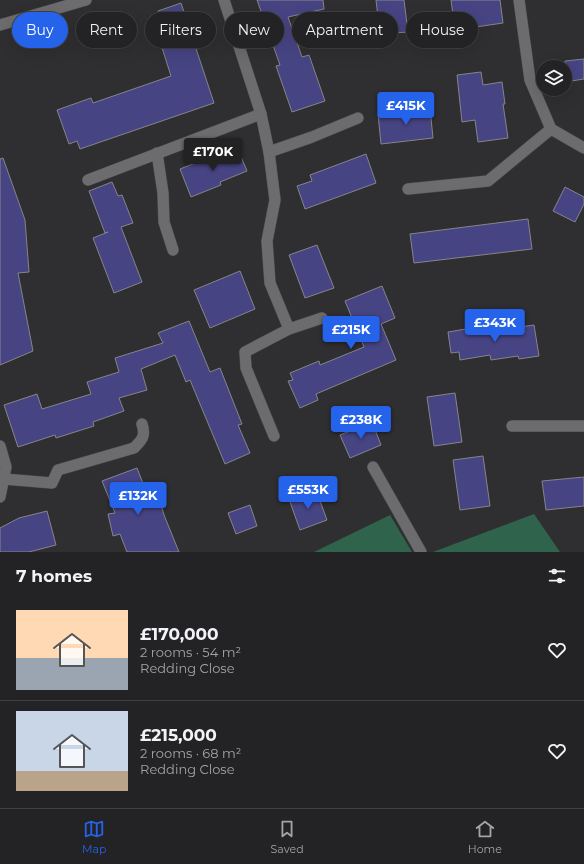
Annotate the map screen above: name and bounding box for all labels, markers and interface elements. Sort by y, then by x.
chip: Buy [12,12,68,48]
chip: Rent [76,12,137,48]
chip: Filters [145,12,216,48]
chip: New [224,12,284,48]
chip: Apartment [292,12,398,48]
chip: House [406,12,478,48]
map controls [536,60,572,96]
button: layers [536,60,572,96]
pin: £415K [378,92,434,126]
text: £415K [386,97,426,113]
pin: £170K [185,138,241,172]
text: £170K [193,143,233,159]
pin: £343K [467,309,523,343]
text: £343K [474,314,516,330]
pin: £215K [323,316,379,350]
text: £215K [332,321,370,337]
pin: £238K [333,406,389,440]
text: £238K [340,411,382,427]
pin: £553K [280,476,336,510]
text: £553K [287,481,329,497]
pin: £132K [110,482,166,516]
text: £132K [119,487,157,503]
icon: filters [546,565,568,587]
text: 7 homes [16,566,92,586]
text: £170,000 [140,624,219,644]
icon: home [48,626,96,674]
icon: heart [546,639,568,661]
text: 2 rooms · 54 m² [140,644,241,660]
text: Redding Close [140,660,235,676]
text: £215,000 [140,725,217,745]
icon: home [48,727,96,775]
icon: heart [546,740,568,762]
text: 2 rooms · 68 m² [140,745,241,761]
text: Redding Close [140,761,235,777]
tab: Map [82,818,107,856]
tab: Saved [271,818,304,856]
tab: Home [468,818,502,856]

